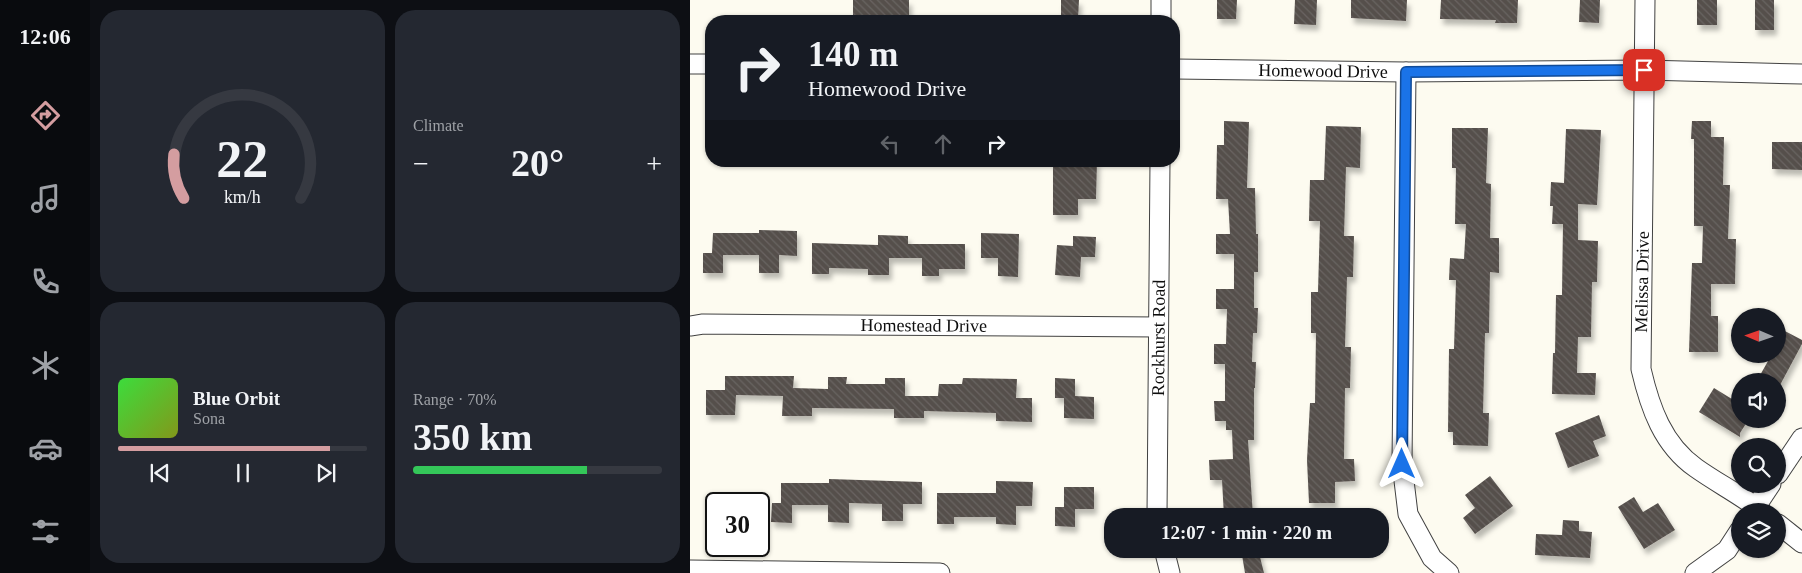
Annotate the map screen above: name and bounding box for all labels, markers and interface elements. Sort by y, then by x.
text: 12:06 [19,24,71,49]
icon: right [725,35,790,100]
text: 140 m [808,35,898,74]
pin [1623,49,1665,91]
icon: arrive [1630,56,1658,84]
street label: Homewood Drive [1258,60,1388,82]
text: Homewood Drive [808,76,966,101]
icon: directions [28,98,63,133]
text: Climate [413,117,464,134]
icon: left [876,130,904,158]
icon: ahead [929,130,957,158]
icon: right [982,130,1010,158]
text: 22 [217,131,269,188]
text: 20° [511,142,564,184]
text: − [413,148,429,179]
text: + [646,148,662,179]
icon: music [28,181,63,216]
text: km/h [224,187,261,207]
street label: Melissa Drive [1631,231,1653,333]
icon: phone [28,264,63,299]
street label: Rockhurst Road [1148,280,1169,396]
north arrow [1731,308,1786,362]
map controls [1731,308,1786,558]
street label: Homestead Drive [860,315,987,336]
icon: climate [28,348,63,383]
button: sound [1731,373,1786,428]
text: Blue Orbit [193,388,280,409]
text: Range · 70% [413,391,497,408]
text: Sona [193,410,225,427]
text: 350 km [413,416,532,458]
icon: car [28,431,63,466]
position arrow [1375,437,1427,489]
button: search [1731,438,1786,493]
icon: previous [146,459,174,487]
icon: pause [229,459,257,487]
icon: next [312,459,340,487]
speed limit sign: 30 [705,492,770,557]
button: layers [1731,503,1786,558]
icon: filters [28,514,63,549]
text: 12:07 · 1 min · 220 m [1161,522,1332,543]

